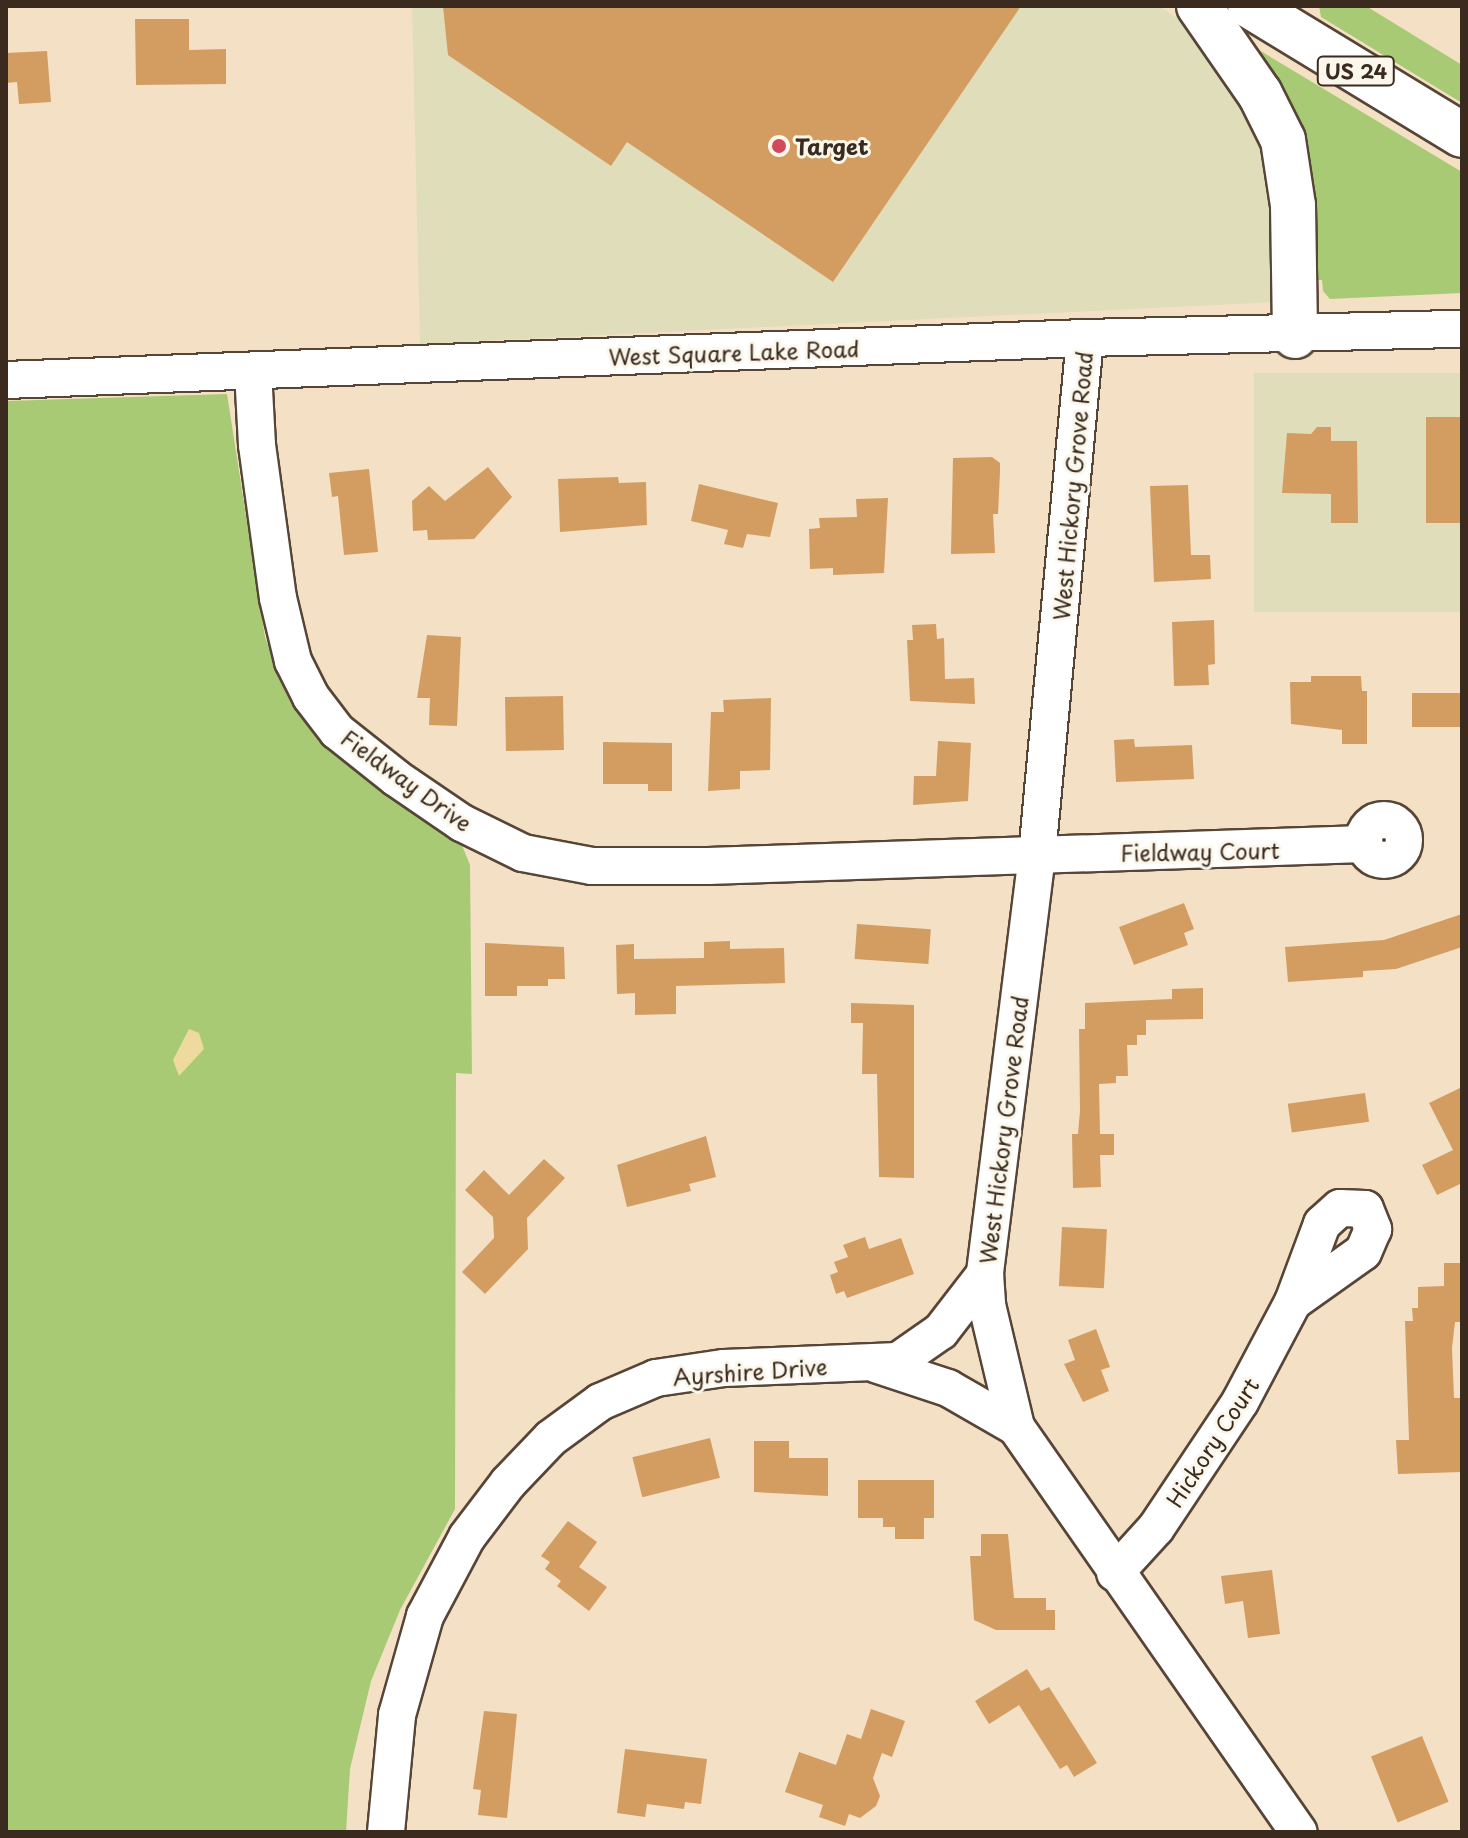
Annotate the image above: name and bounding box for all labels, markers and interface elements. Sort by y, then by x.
road number: US 24 [1316,55,1396,87]
place label: Target [795,133,868,159]
marker: Target [770,137,788,155]
street label: West Square Lake Road [608,334,860,370]
street label: West Hickory Grove Road [1047,350,1097,622]
street label: Fieldway Drive [336,724,478,836]
street label: Fieldway Court [1120,836,1280,866]
street label: West Hickory Grove Road [973,994,1033,1266]
street label: Ayrshire Drive [672,1352,828,1390]
street label: Hickory Court [1160,1372,1264,1512]

